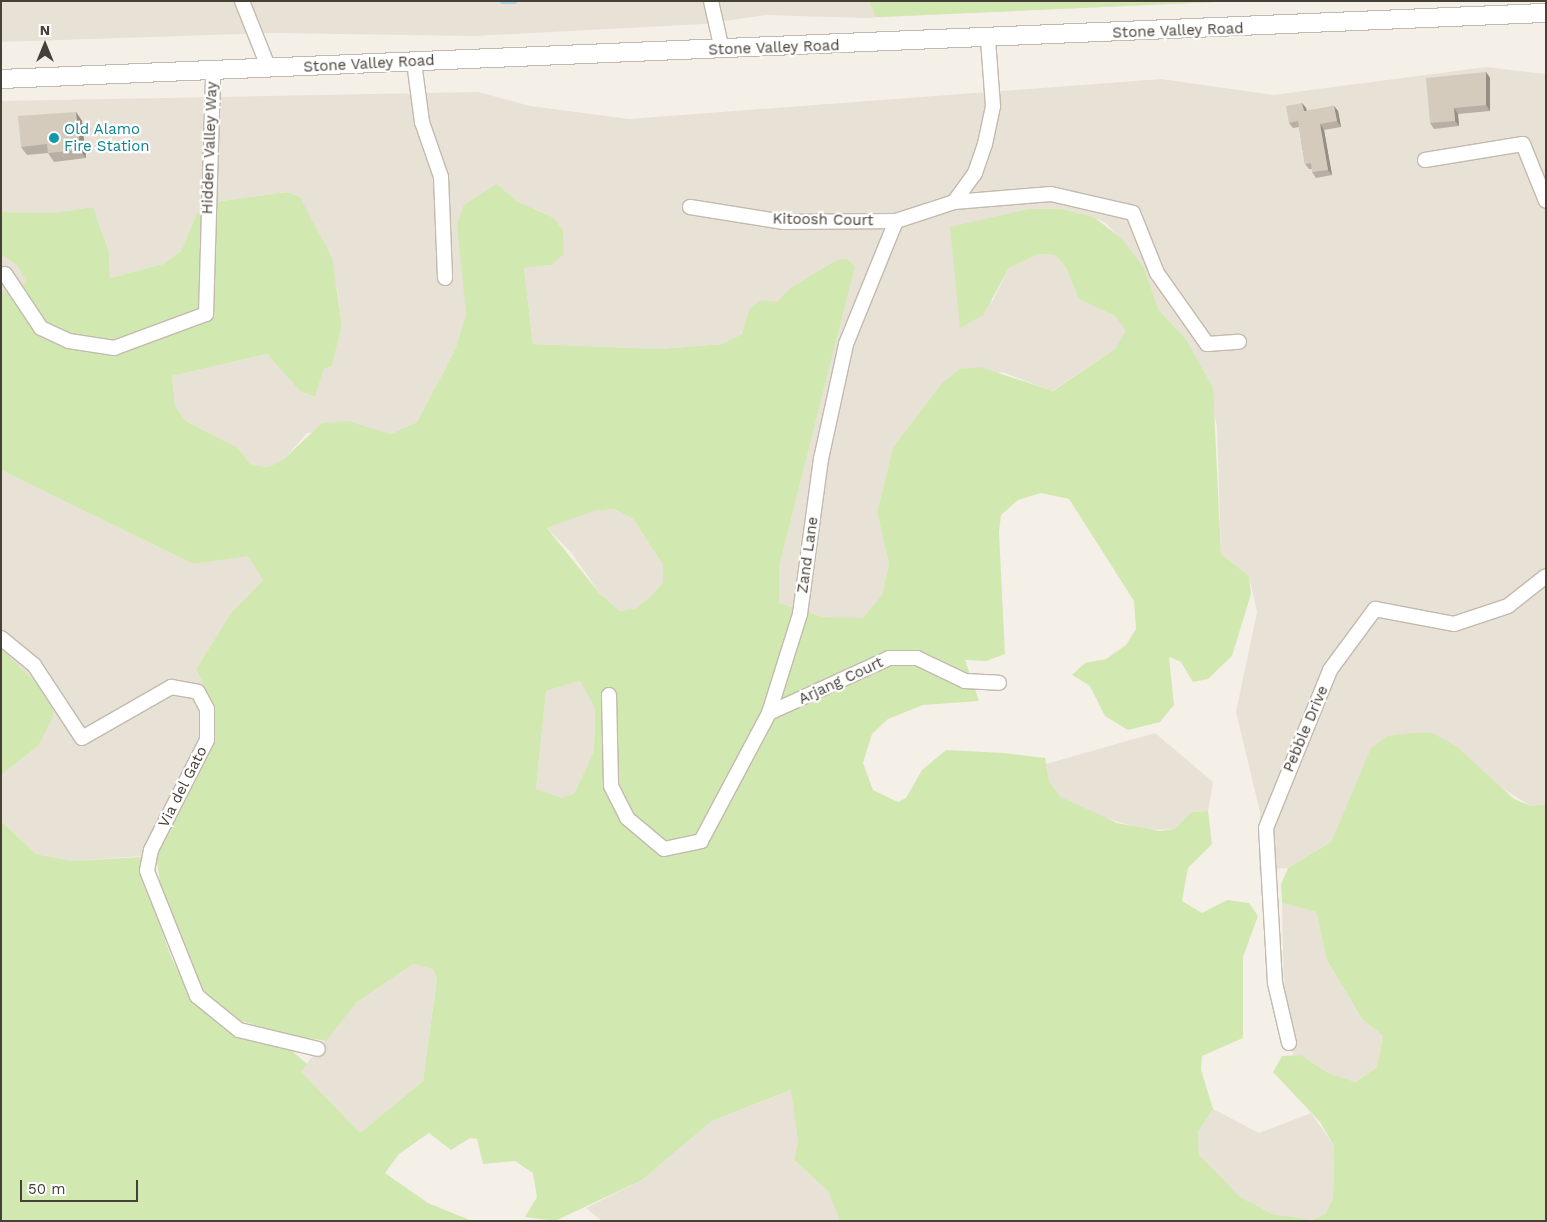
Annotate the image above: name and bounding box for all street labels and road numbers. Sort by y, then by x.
street label: Stone Valley Road [1112,20,1244,42]
street label: Stone Valley Road [708,37,840,59]
street label: Stone Valley Road [303,52,435,76]
street label: Hidden Valley Way [199,81,221,215]
street label: Kitoosh Court [772,210,874,230]
street label: Zand Lane [794,516,822,594]
street label: Arjang Court [796,654,886,708]
street label: Pebble Drive [1280,683,1332,775]
street label: Via del Gato [155,743,211,831]

